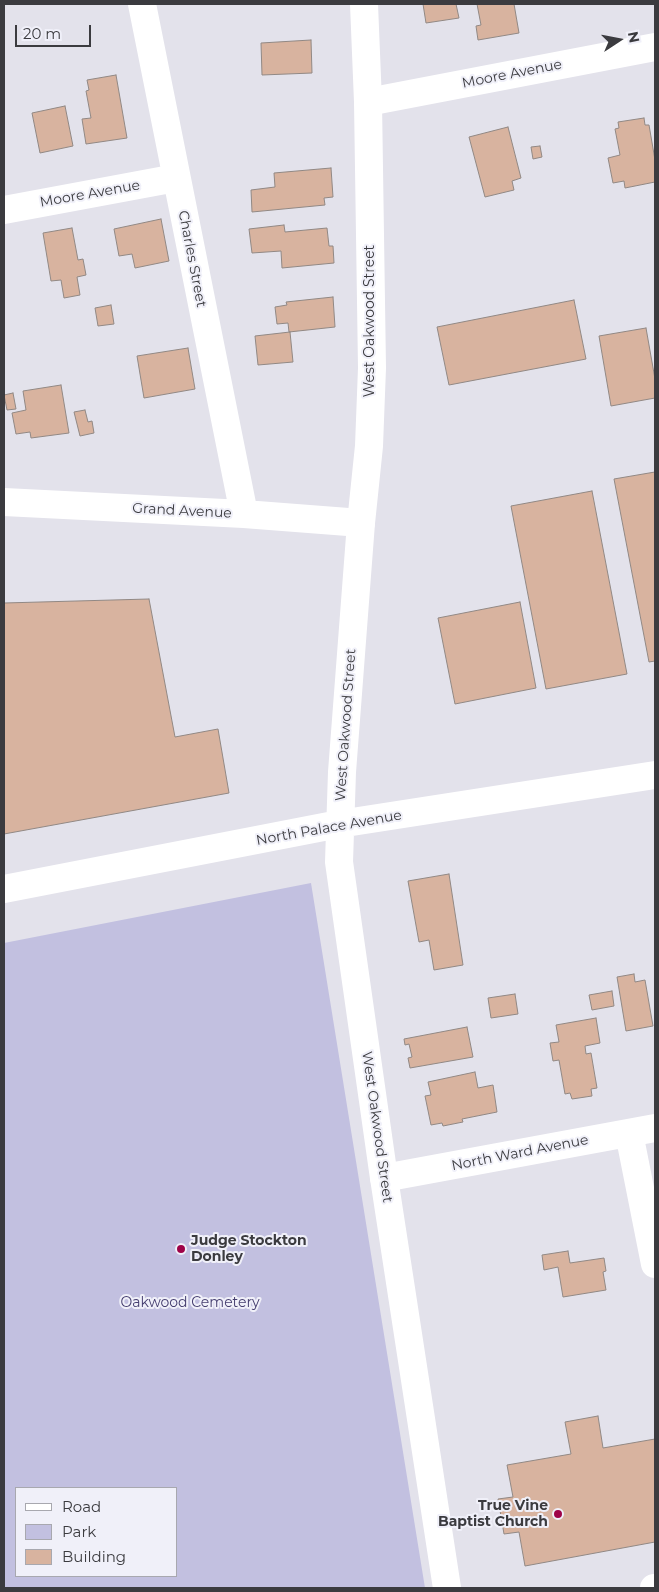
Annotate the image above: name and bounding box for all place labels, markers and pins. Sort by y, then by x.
place label: Judge Stockton Donley [191,1233,307,1266]
marker: Judge Stockton Donley [175,1243,187,1255]
place label: True Vine Baptist Church [438,1498,548,1530]
marker: True Vine Baptist Church [552,1508,564,1520]

